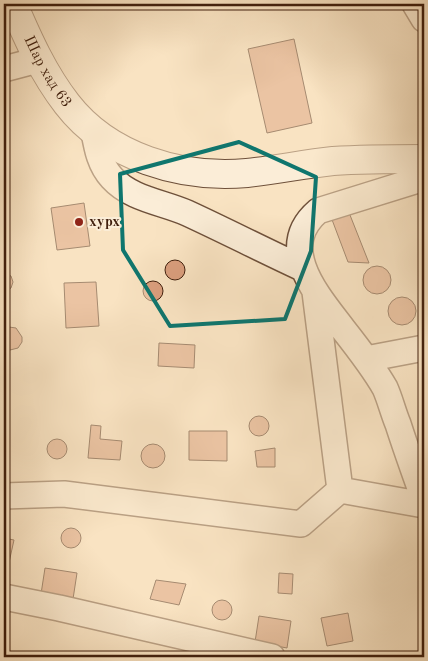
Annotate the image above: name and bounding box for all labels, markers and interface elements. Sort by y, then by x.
street label: Шар хад 63 [21,34,74,110]
place label: хурх [89,215,120,230]
marker: хурх [73,216,85,228]

